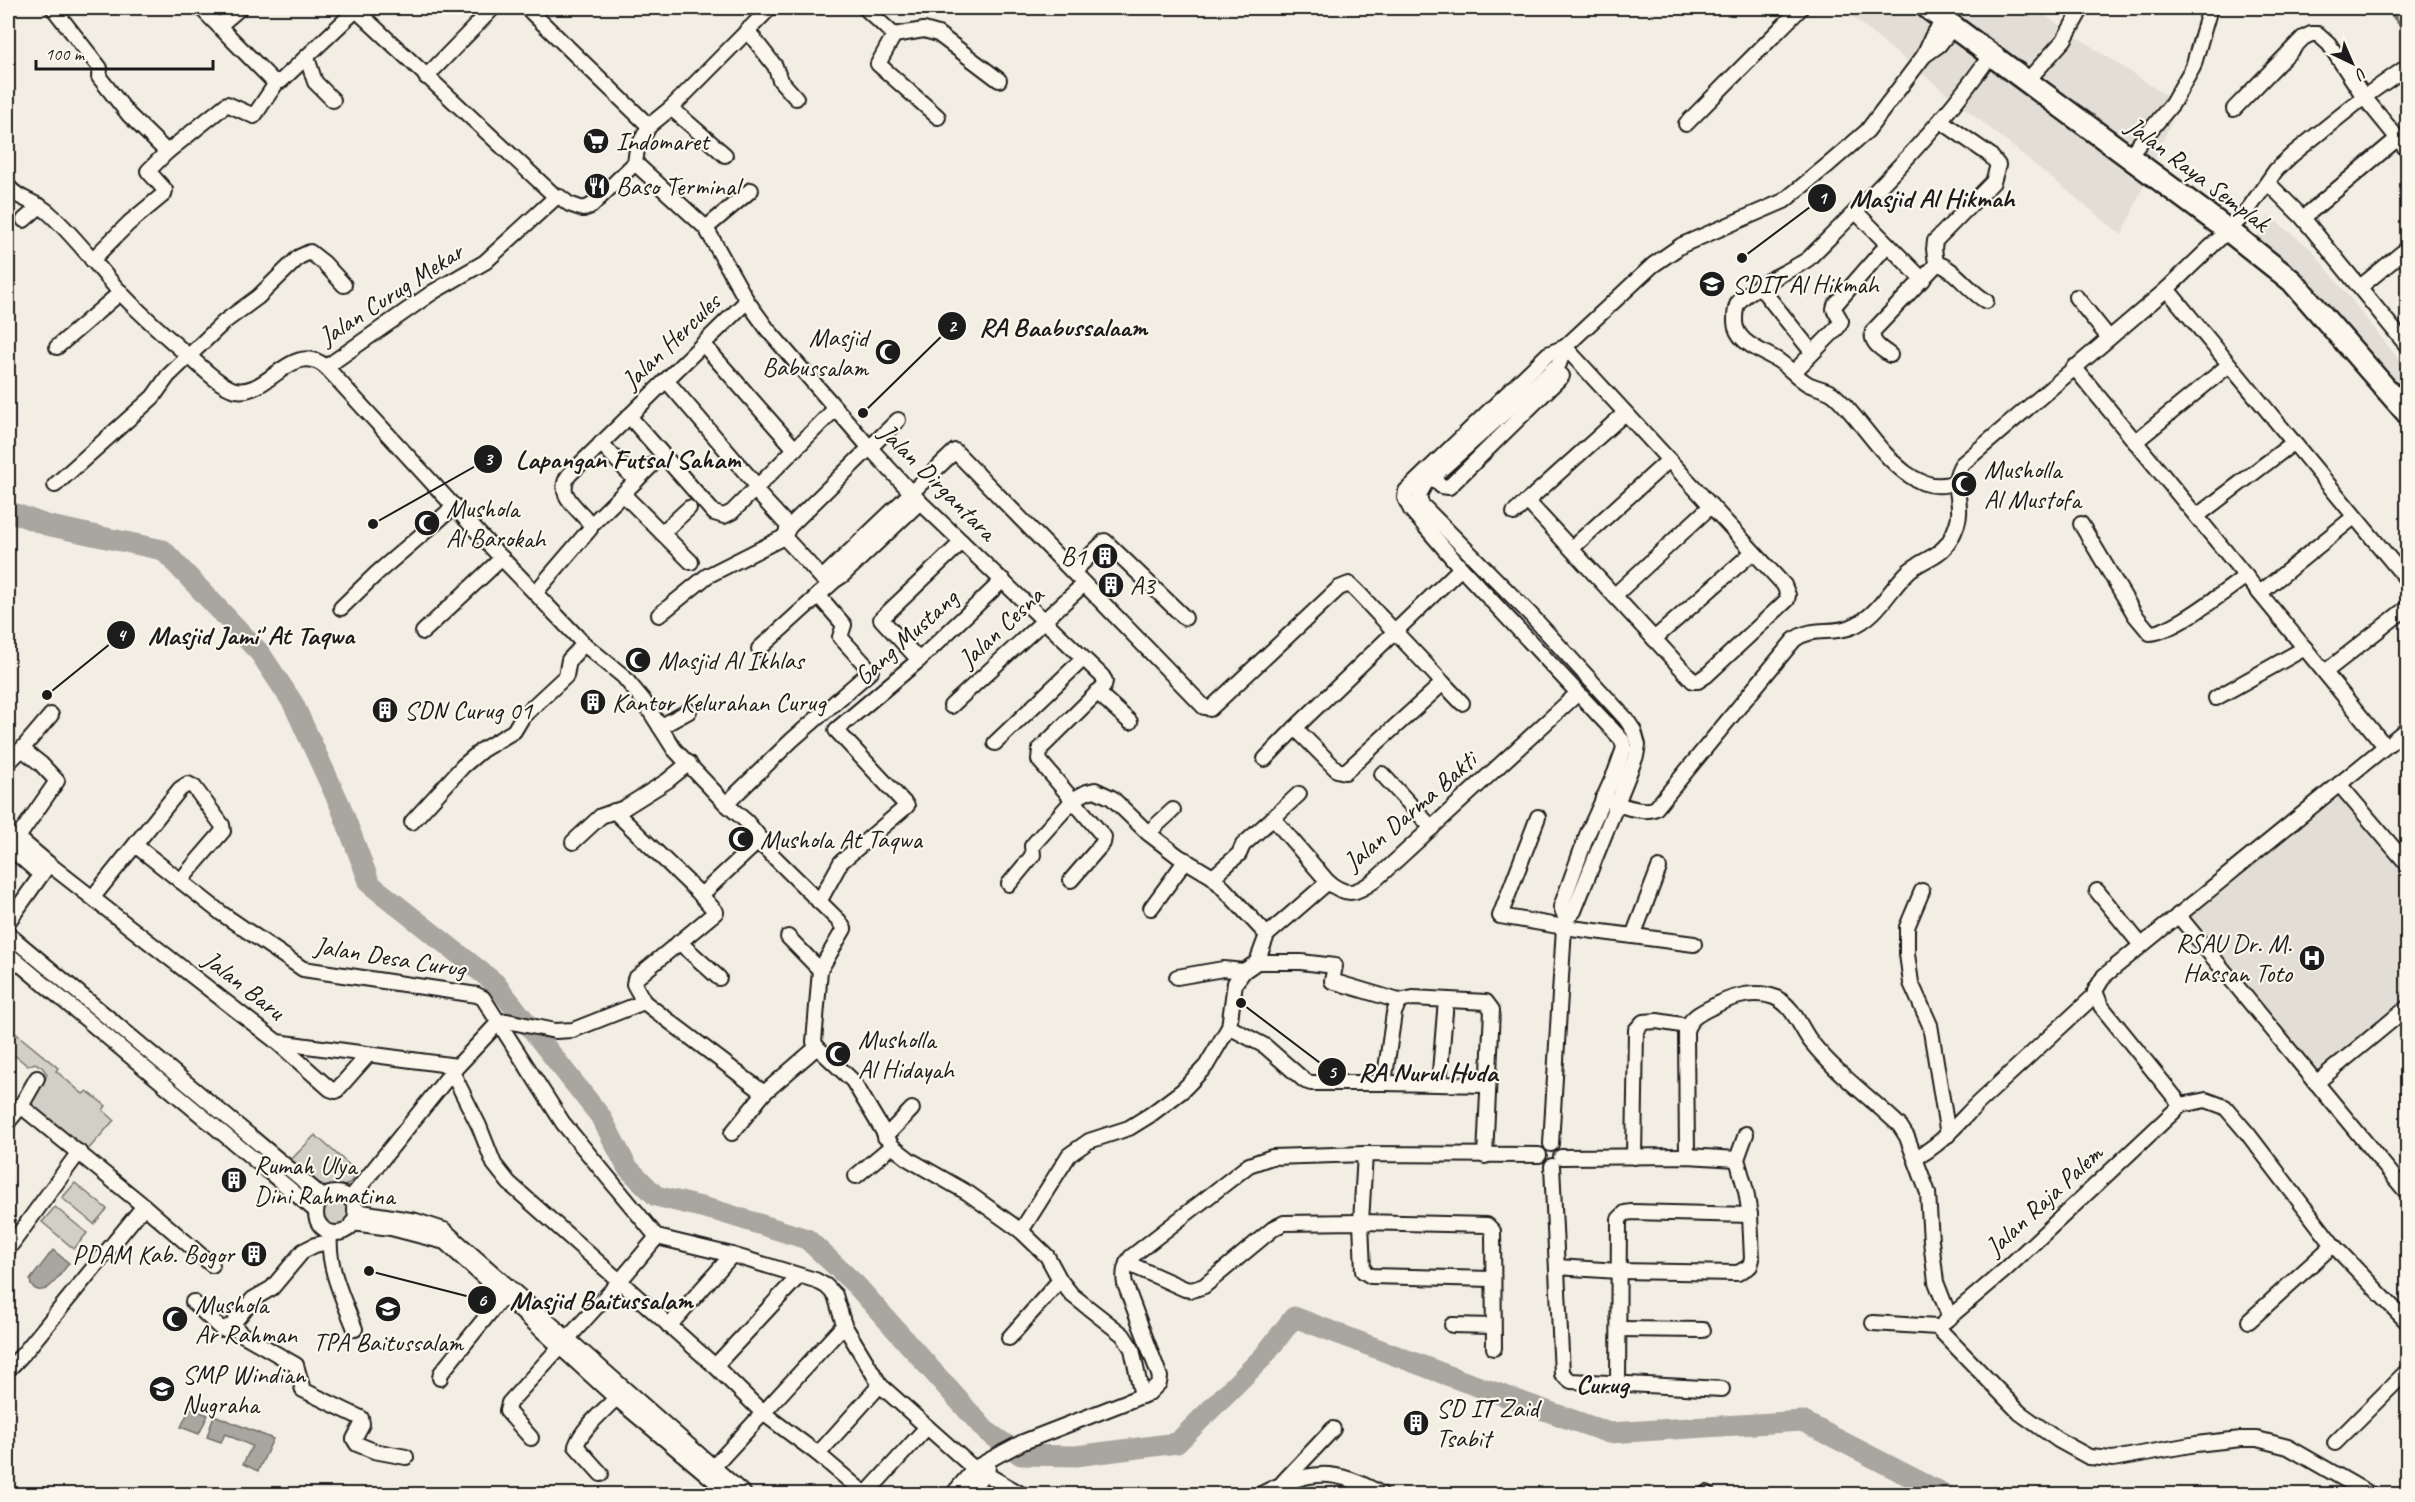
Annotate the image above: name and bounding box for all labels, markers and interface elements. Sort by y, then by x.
scale bar [36,33,213,71]
north arrow [2322,33,2382,93]
text: 100 m [45,43,86,65]
text: U [2350,63,2371,85]
street label: Jalan Raya Semplak [2118,108,2278,240]
place label: Indomaret [616,125,711,158]
supermarket icon: Indomaret [581,126,611,156]
place label: Baso Terminal [616,170,744,203]
restaurant icon: Baso Terminal [582,171,612,201]
callout: Masjid Al Hikmah [1807,175,2027,220]
text: Masjid Al Hikmah [1849,181,2016,215]
text: 1 [1818,187,1828,209]
street label: Jalan Curug Mekar [311,234,471,354]
place label: SDIT Al Hikmah [1732,268,1880,301]
school or university icon: SDIT Al Hikmah [1697,269,1727,299]
street label: Jalan Hercules [613,284,729,398]
callout: RA Baabussalaam [937,304,1159,349]
text: RA Baabussalaam [979,310,1149,344]
text: 2 [948,315,958,337]
place label: Masjid Babussalam [762,321,872,384]
mosque icon: Masjid Babussalam [873,337,903,367]
street label: Jalan Dirgantara [871,415,1005,549]
callout: Lapangan Futsal Saham [473,437,753,482]
text: Lapangan Futsal Saham [516,442,742,476]
text: 3 [484,448,494,470]
place label: Musholla Al Mustofa [1984,453,2083,516]
mosque icon: Musholla Al Mustofa [1949,469,1979,499]
place label: Mushola Al Barokah [446,492,547,555]
mosque icon: Mushola Al Barokah [412,508,442,538]
place label: B1 [1061,540,1087,573]
building icon: B1 [1090,541,1120,571]
place label: A3 [1130,569,1157,602]
building icon: A3 [1096,570,1126,600]
street label: Jalan Cesna [950,578,1052,676]
street label: Gang Mustang [847,581,966,692]
callout: Masjid Jami' At Taqwa [106,613,367,658]
text: Masjid Jami' At Taqwa [148,618,356,652]
text: 4 [117,624,127,646]
place label: Masjid Al Ikhlas [658,644,806,677]
mosque icon: Masjid Al Ikhlas [623,645,653,675]
place label: Kantor Kelurahan Curug [612,686,827,719]
building icon: Kantor Kelurahan Curug [578,687,608,717]
place label: SDN Curug 01 [404,694,534,727]
building icon: SDN Curug 01 [370,695,400,725]
street label: Jalan Darma Bakti [1335,742,1486,879]
place label: Mushola At Taqwa [760,823,923,856]
mosque icon: Mushola At Taqwa [726,824,756,854]
place label: RSAU Dr. M. Hassan Toto [2176,927,2294,990]
street label: Jalan Desa Curug [310,928,470,985]
street label: Jalan Baru [195,942,293,1028]
hospital icon: RSAU Dr. M. Hassan Toto [2297,943,2327,973]
place label: Musholla Al Hidayah [858,1023,956,1086]
mosque icon: Musholla Al Hidayah [823,1039,853,1069]
callout: RA Nurul Huda [1317,1049,1510,1094]
text: RA Nurul Huda [1358,1055,1500,1089]
text: 5 [1328,1061,1338,1083]
street label: Jalan Raja Palem [1977,1136,2111,1264]
place label: Rumah Ulya Dini Rahmatina [254,1149,397,1212]
building icon: Rumah Ulya Dini Rahmatina [219,1165,249,1195]
place label: PDAM Kab. Bogor [73,1238,236,1271]
building icon: PDAM Kab. Bogor [239,1239,269,1269]
callout: Masjid Baitussalam [467,1277,705,1322]
text: Masjid Baitussalam [510,1283,694,1317]
place label: Mushola Ar Rahman [195,1288,298,1351]
text: 6 [478,1289,488,1311]
school or university icon: TPA Baitussalam [373,1294,403,1324]
mosque icon: Mushola Ar Rahman [160,1304,190,1334]
place label: TPA Baitussalam [313,1326,465,1359]
place label: SMP Windian Nugraha [182,1358,306,1421]
district label: Curug [1576,1367,1631,1401]
school or university icon: SMP Windian Nugraha [147,1374,177,1404]
place label: SD IT Zaid Tsabit [1436,1392,1542,1455]
building icon: SD IT Zaid Tsabit [1401,1408,1431,1438]

